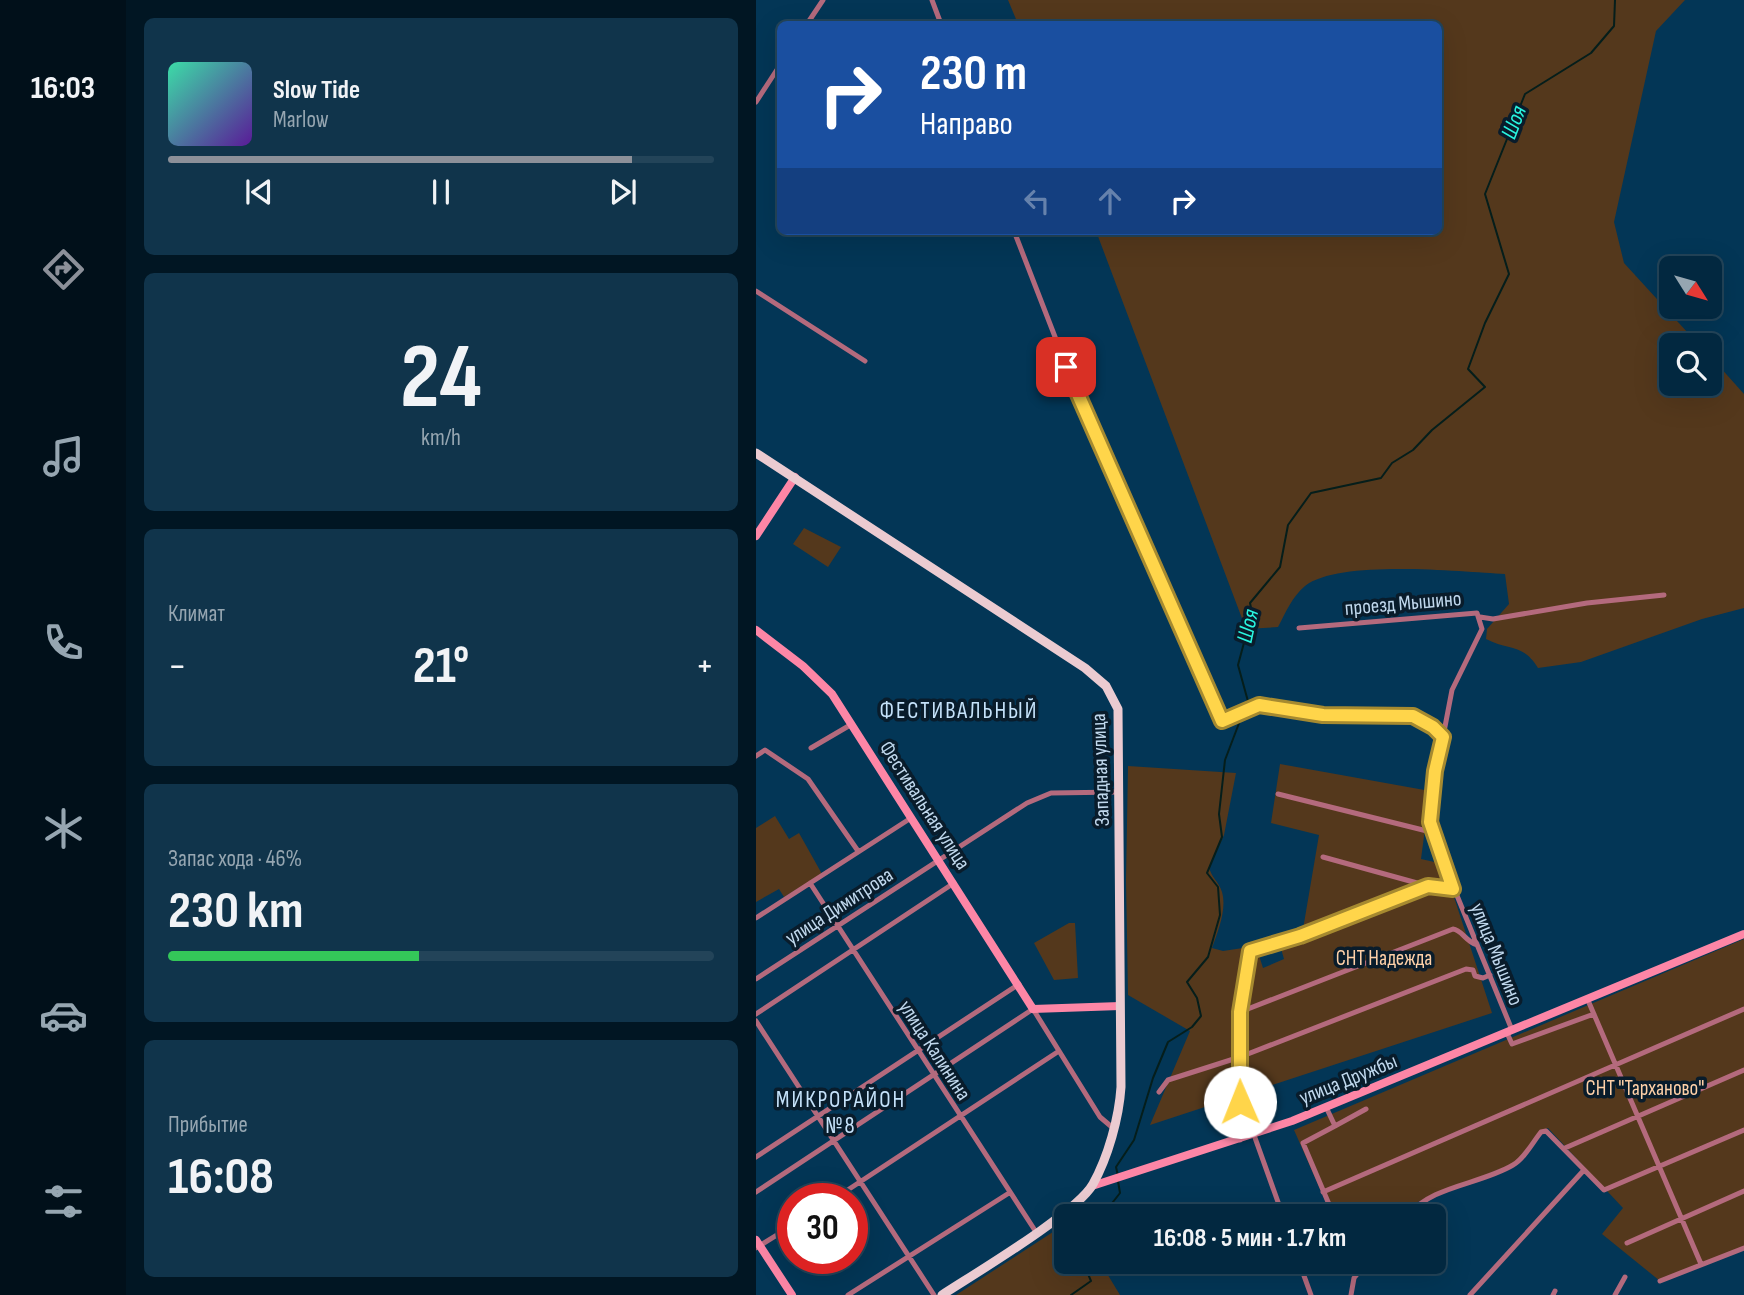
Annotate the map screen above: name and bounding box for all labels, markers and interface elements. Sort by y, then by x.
text: 230 m [920,45,1027,104]
icon: right [805,49,896,140]
text: 16:03 [31,69,95,108]
text: Slow Tide [273,75,360,106]
water label: Шоя [1495,102,1533,143]
text: Направо [920,105,1013,144]
text: Marlow [273,106,329,134]
icon: previous [240,173,278,211]
icon: pause [422,173,460,211]
icon: next [604,173,642,211]
icon: left [1018,182,1056,220]
icon: ahead [1091,182,1129,220]
icon: right [1164,182,1202,220]
icon: directions [39,245,88,294]
north arrow [1659,256,1722,318]
map controls [1659,256,1722,396]
text: 24 [400,324,482,433]
button: search [1659,333,1722,396]
pin [1036,337,1096,397]
icon: arrive [1047,348,1085,386]
text: km/h [421,424,461,452]
icon: music [39,432,88,481]
street label: проезд Мышино [1344,586,1462,621]
text: Климат [168,600,225,628]
water label: Шоя [1231,607,1265,646]
icon: phone [39,618,88,667]
text: 21° [413,635,469,698]
text: − [168,644,187,689]
text: + [695,644,714,689]
district label: ФЕСТИВАЛЬНЫЙ [880,697,1038,725]
street label: Западная улица [1086,713,1115,827]
street label: Фестивальная улица [874,736,975,874]
icon: climate [39,804,88,853]
text: Запас хода · 46% [168,845,302,873]
street label: улица Димитрова [781,862,898,951]
text: 230 km [168,880,303,943]
street label: улица Мышино [1465,899,1528,1009]
park label: СНТ Надежда [1336,946,1432,971]
icon: car [39,991,88,1040]
street label: улица Калинина [893,996,976,1105]
street label: улица Дружбы [1296,1048,1401,1110]
position arrow [1203,1065,1277,1139]
park label: СНТ "Тарханово" [1586,1076,1704,1101]
district label: МИКРОРАЙОН №8 [776,1086,906,1140]
text: Прибытие [168,1111,248,1139]
text: 16:08 [168,1146,274,1209]
icon: filters [39,1177,88,1226]
speed limit sign: 30 [777,1183,868,1274]
text: 16:08 · 5 мин · 1.7 km [1154,1223,1346,1254]

